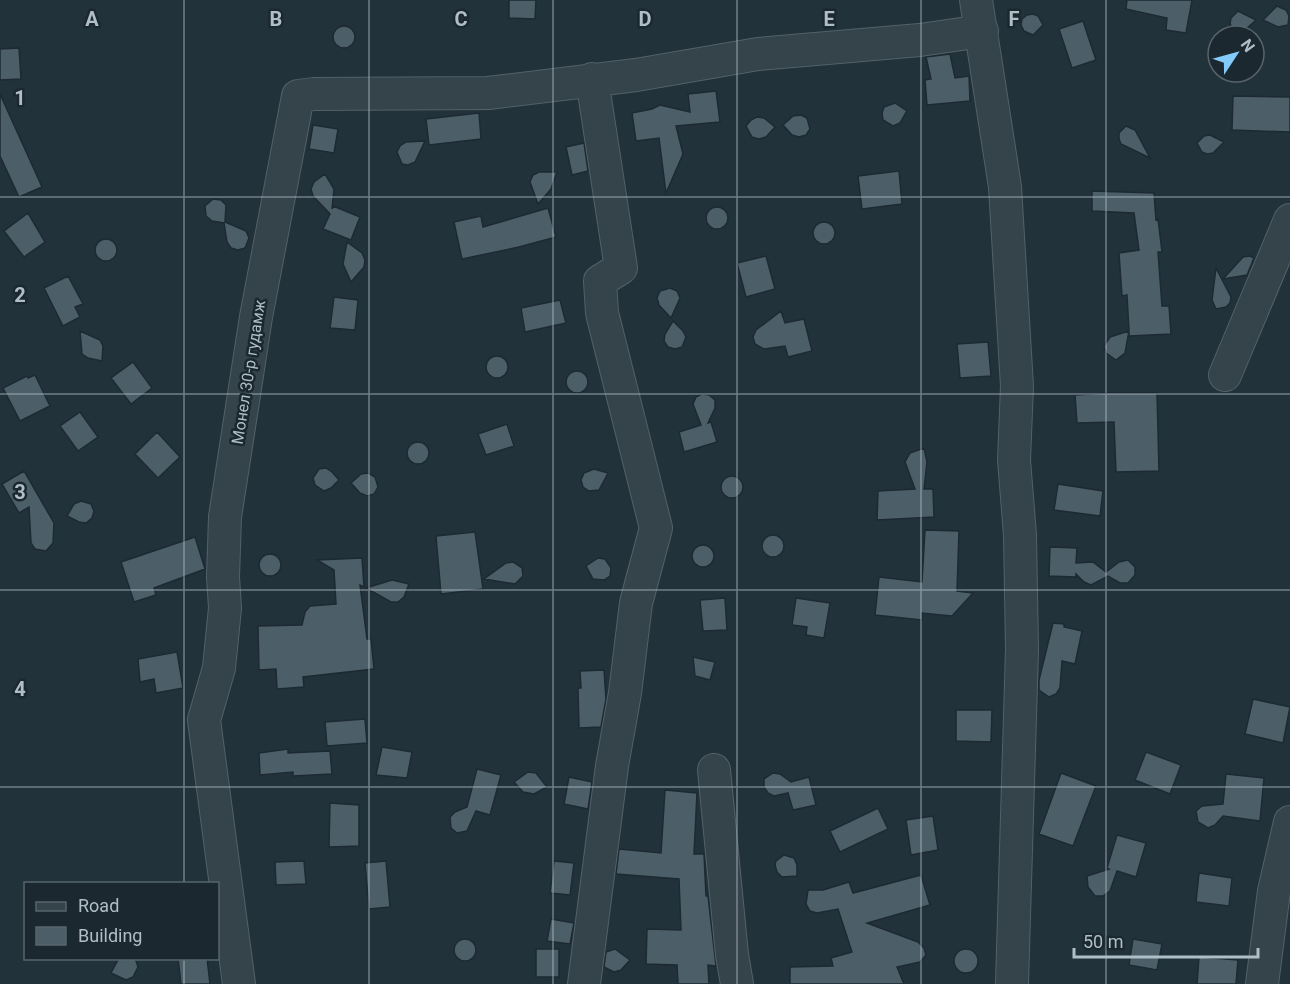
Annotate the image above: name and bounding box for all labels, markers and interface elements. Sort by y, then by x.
text: A [85,7,99,31]
text: B [270,7,282,31]
text: C [454,7,468,31]
text: D [639,7,652,31]
text: E [823,7,835,31]
text: F [1009,7,1020,31]
north arrow [1206,24,1266,84]
text: N [1237,35,1259,56]
text: 1 [14,86,26,110]
text: 2 [14,283,26,307]
street label: Монел 30-р гудамж [228,298,269,446]
text: 3 [14,480,26,504]
text: 4 [14,677,26,701]
legend [24,882,219,960]
text: Road [78,895,119,916]
scale bar [1074,921,1258,959]
text: Building [78,925,142,946]
text: 50 m [1083,931,1123,952]

